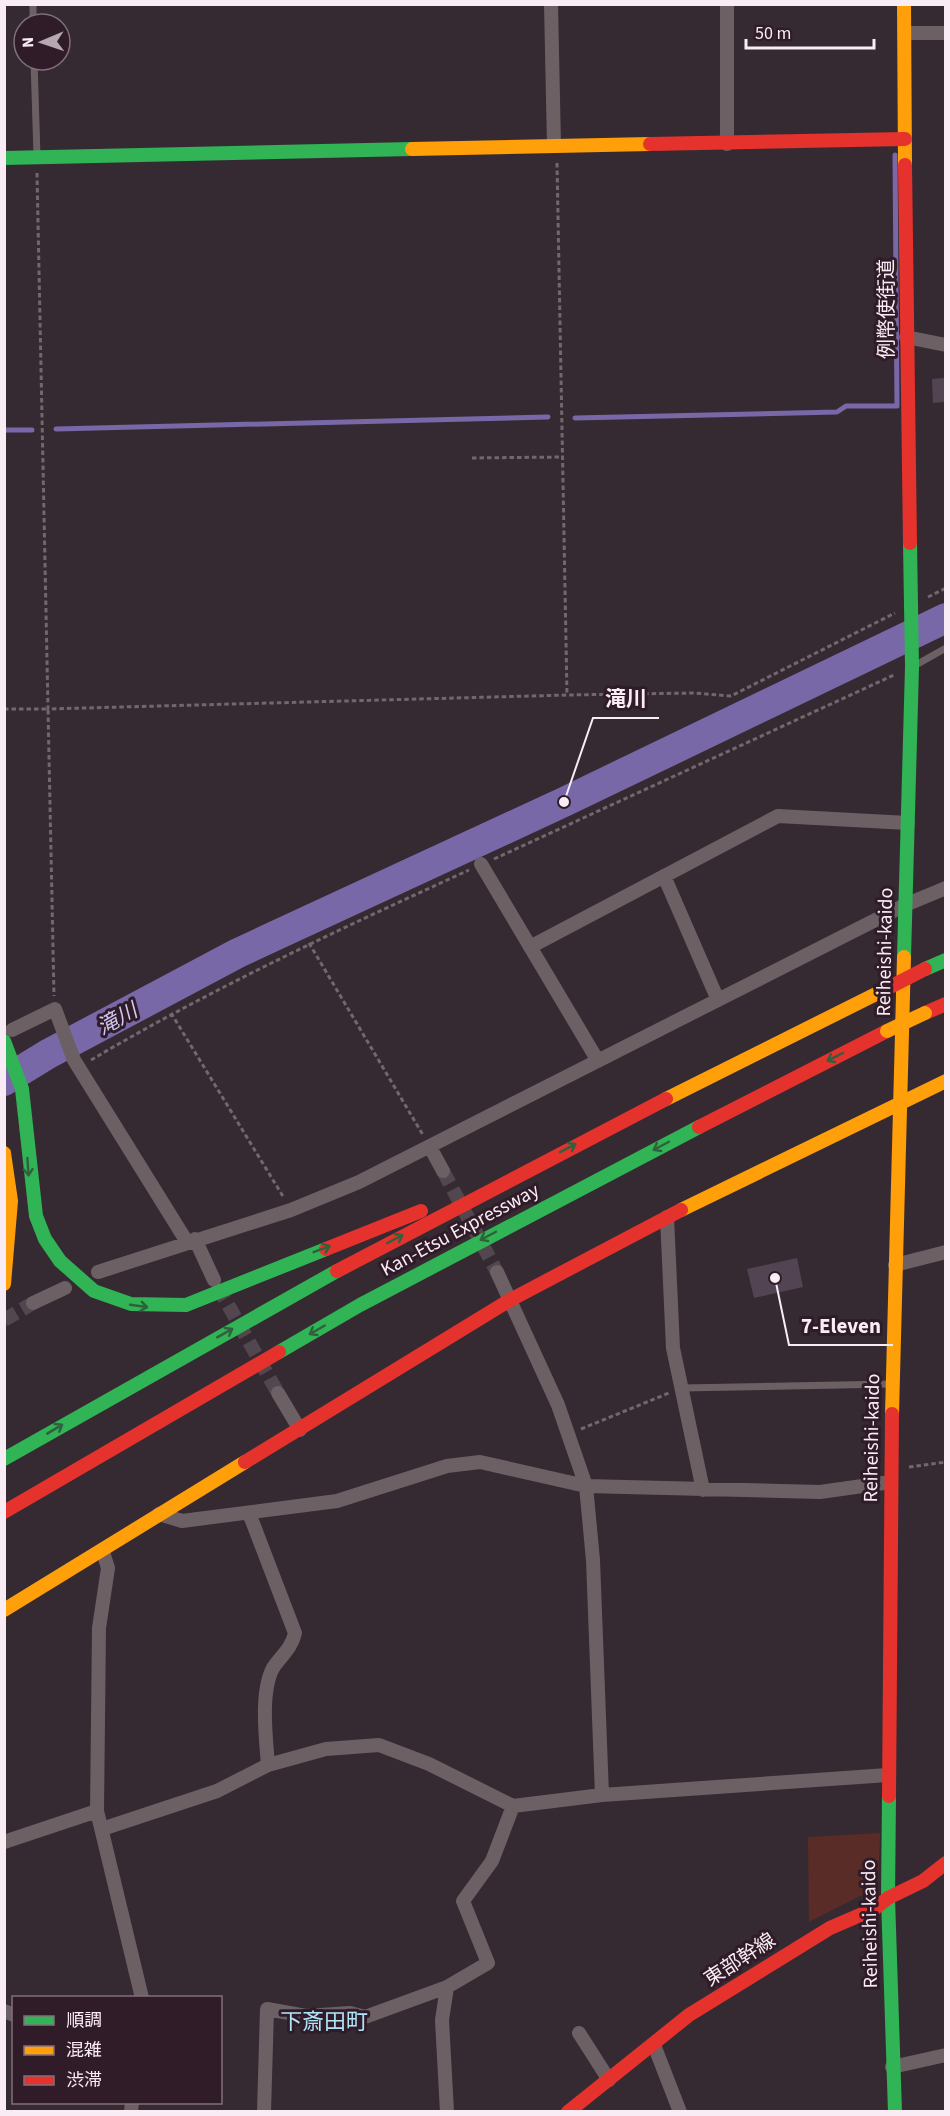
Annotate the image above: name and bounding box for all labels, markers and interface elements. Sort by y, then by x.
north arrow [12,12,72,72]
scale bar [746,12,874,50]
text: 50 m [755,21,791,46]
text: N [17,37,39,48]
street label: 例幣使街道 [873,259,901,359]
callout: 滝川 [593,679,659,718]
text: 滝川 [605,684,647,714]
street label: Reiheishi-kaido [870,887,900,1017]
water label: 滝川 [91,995,144,1042]
one-way arrow [826,1052,844,1063]
one-way arrow [653,1140,670,1152]
one-way arrow [558,1142,576,1153]
one-way arrow [23,1156,34,1176]
street label: Kan-Etsu Expressway [376,1176,545,1284]
one-way arrow [480,1231,498,1242]
one-way arrow [386,1233,404,1244]
one-way arrow [313,1243,331,1254]
one-way arrow [128,1300,148,1311]
callout: 7-Eleven [789,1306,893,1345]
text: 7-Eleven [801,1311,881,1341]
one-way arrow [309,1324,326,1336]
one-way arrow [216,1327,233,1339]
street label: Reiheishi-kaido [857,1373,887,1503]
one-way arrow [46,1423,63,1435]
street label: Reiheishi-kaido [855,1859,885,1989]
street label: 東部幹線 [699,1926,781,1994]
legend [12,1996,222,2104]
district label: 下斎田町 [280,2006,368,2038]
text: 順調 [66,2008,102,2033]
text: 混雑 [66,2038,102,2063]
text: 渋滞 [66,2068,102,2093]

